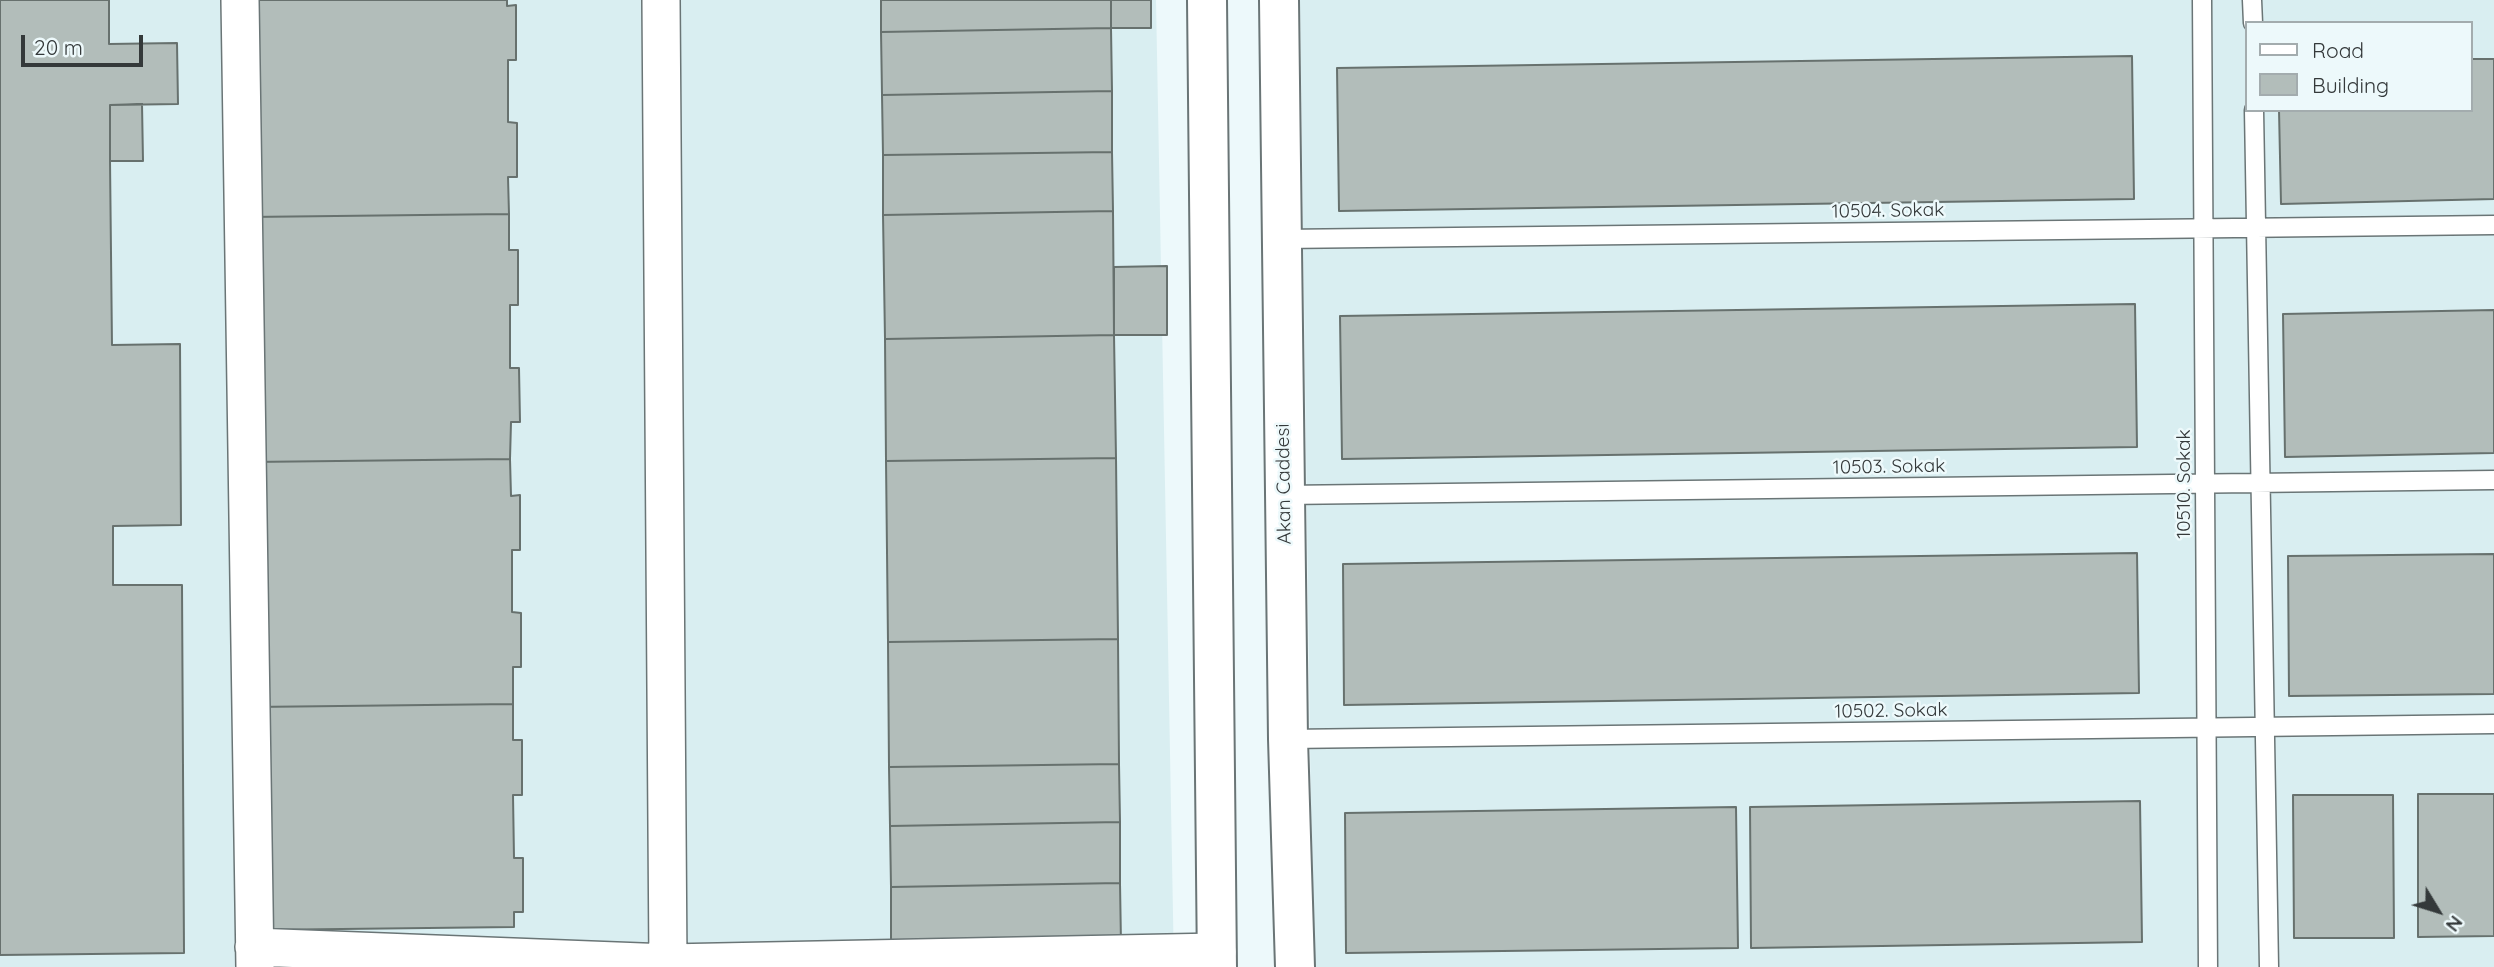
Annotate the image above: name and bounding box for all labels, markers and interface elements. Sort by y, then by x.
scale bar [24,21,147,65]
legend [2246,21,2473,112]
text: 20 m [34,34,83,60]
text: Road [2312,37,2364,63]
text: Building [2312,72,2389,98]
street label: 10504. Sokak [1832,199,1944,223]
street label: Akan Caddesi [1272,423,1296,545]
street label: 10510. Sokak [2173,429,2195,539]
street label: 10503. Sokak [1833,455,1945,479]
street label: 10502. Sokak [1834,699,1948,723]
north arrow [2403,876,2473,946]
text: N [2441,911,2468,937]

